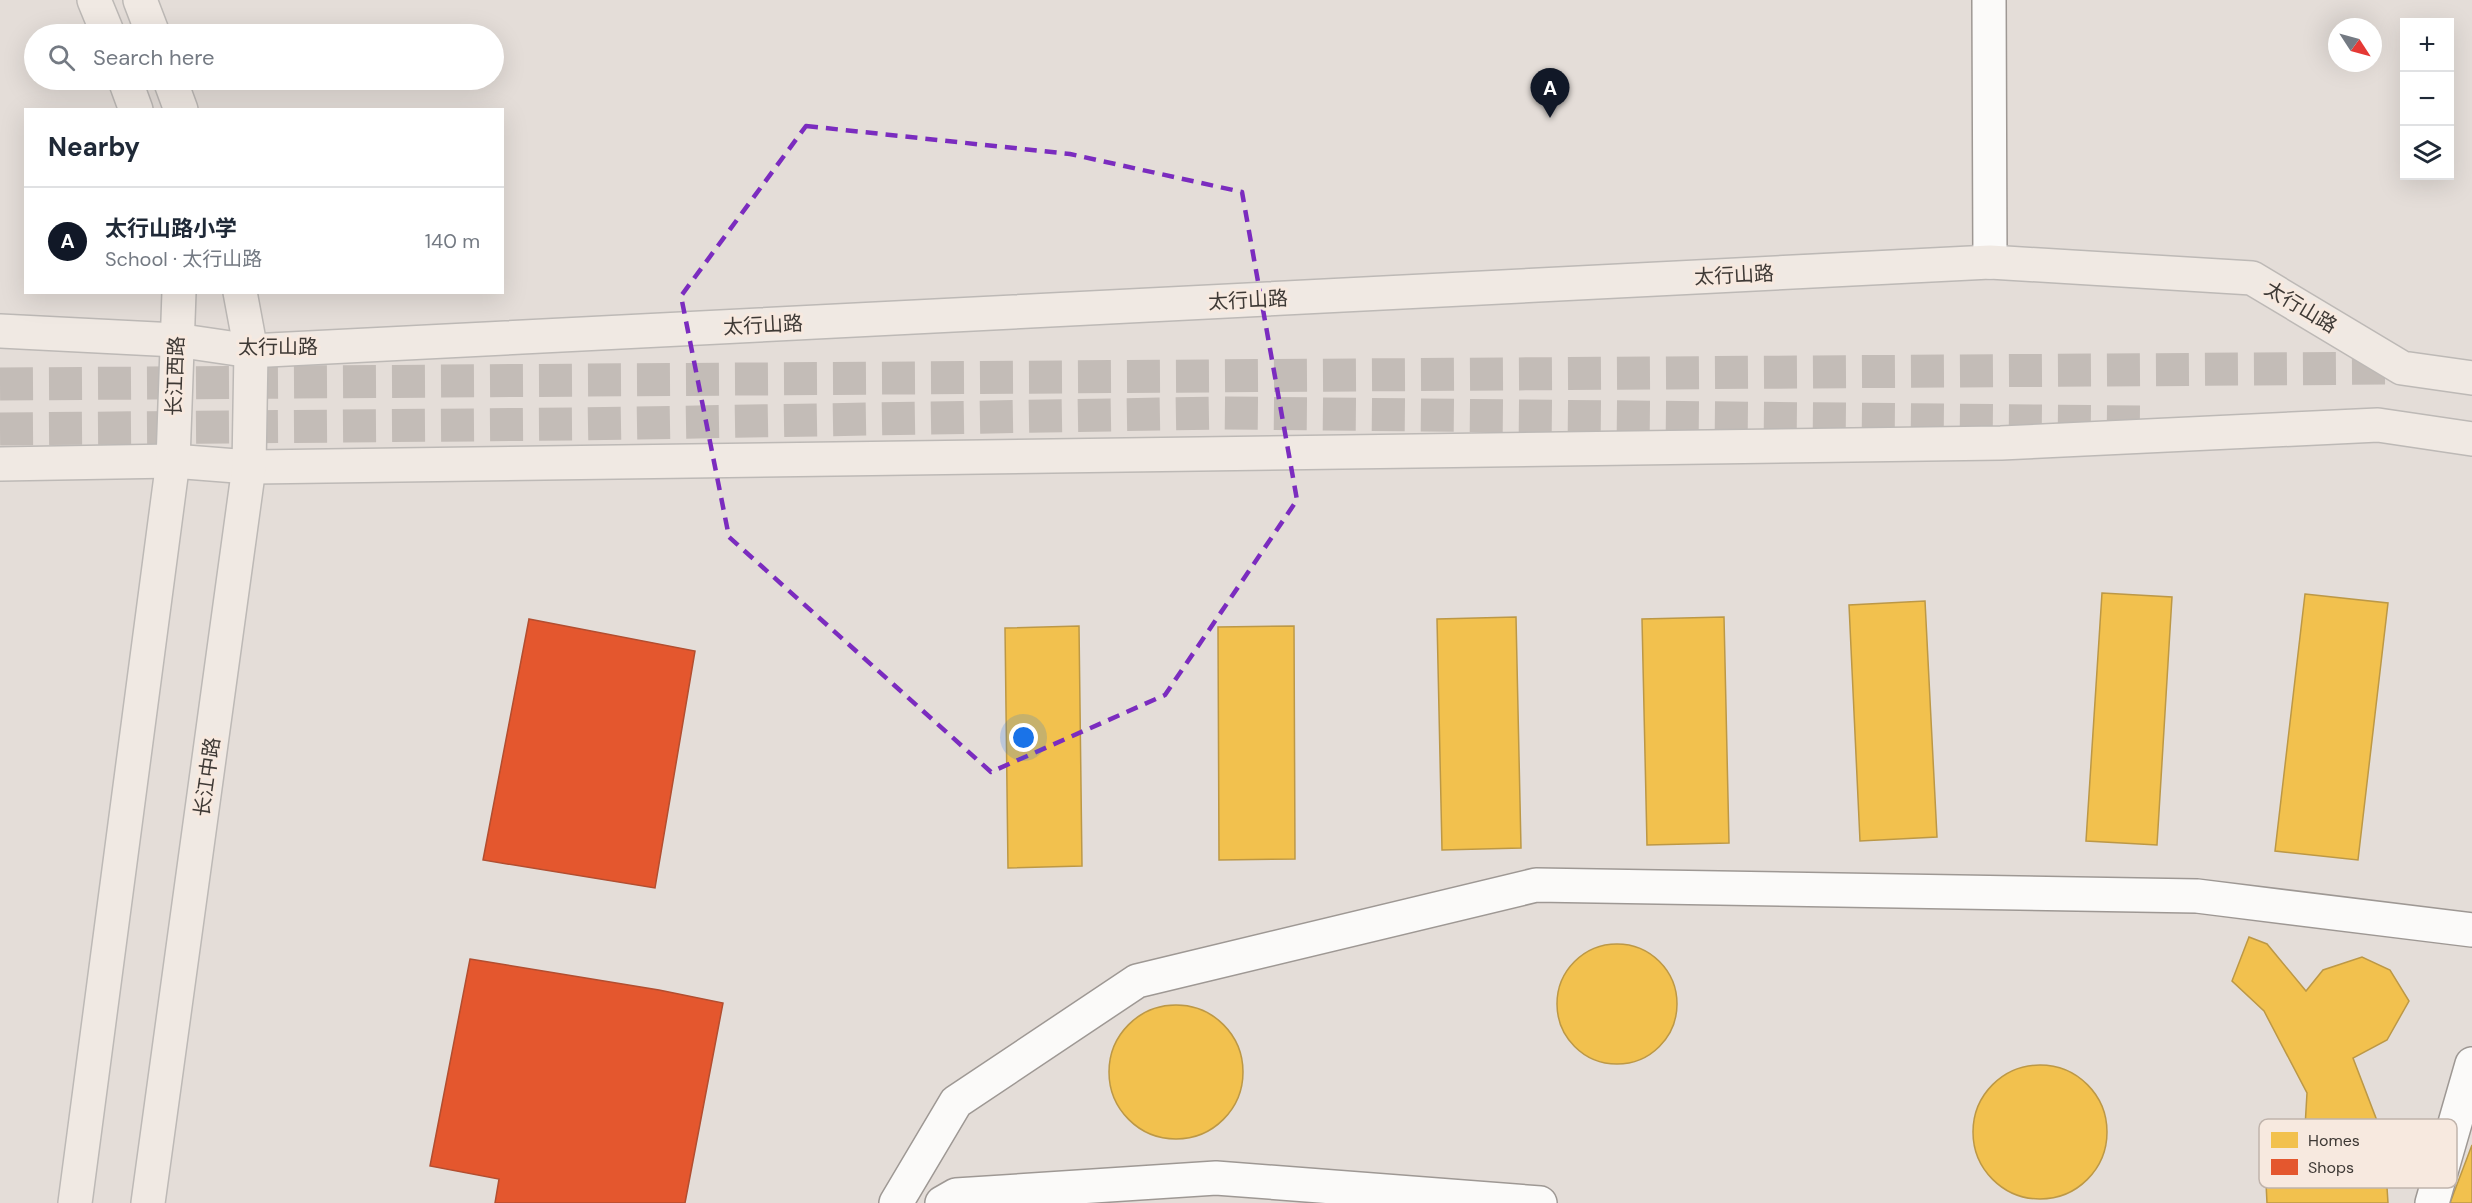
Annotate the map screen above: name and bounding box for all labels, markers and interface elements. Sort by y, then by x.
north arrow [2328,18,2382,72]
map controls [2400,18,2454,180]
button: + [2400,18,2454,72]
search box [24,24,504,90]
icon: search [45,41,78,74]
text: Search here [93,43,214,72]
pin: A [1530,68,1570,118]
button: − [2400,72,2454,126]
button: layers [2400,126,2454,180]
text: Nearby [48,130,140,164]
text: 太行山路小学 [105,214,237,243]
text: A [60,228,75,254]
text: 140 m [425,228,480,254]
text: School · 太行山路 [105,246,262,272]
street label: 太行山路 [1693,260,1775,290]
street label: 太行山路 [2260,275,2342,339]
street label: 太行山路 [1207,285,1289,315]
street label: 太行山路 [722,310,804,340]
street label: 太行山路 [238,334,318,360]
street label: 长江西路 [161,336,189,416]
your location [1009,723,1038,752]
street label: 长江中路 [189,736,225,818]
legend [2259,1119,2457,1188]
text: Homes [2308,1130,2360,1151]
text: Shops [2308,1157,2354,1178]

